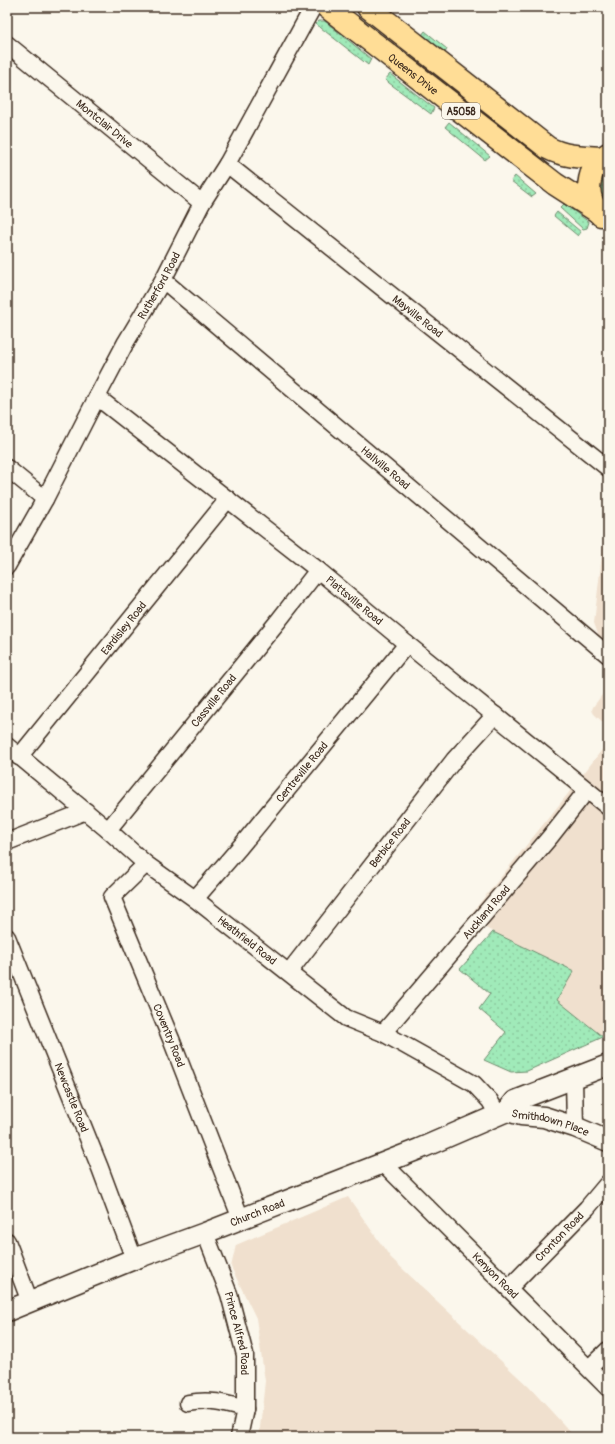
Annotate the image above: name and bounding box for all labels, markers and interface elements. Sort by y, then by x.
street label: Queens Drive [385,51,441,98]
street label: Montclair Drive [73,97,136,151]
road number: A5058 [442,103,480,119]
street label: Rutherford Road [135,250,183,322]
street label: Mayville Road [390,293,445,341]
street label: Hallville Road [358,444,412,492]
street label: Plattsville Road [323,573,385,628]
street label: Eardisley Road [98,599,149,658]
street label: Cassville Road [188,672,239,730]
street label: Centreville Road [273,739,331,805]
street label: Berbice Road [367,816,413,870]
street label: Auckland Road [460,883,513,942]
street label: Heathfield Road [215,913,279,968]
street label: Coventry Road [150,1002,187,1069]
street label: Newcastle Road [51,1061,91,1134]
street label: Smithdown Place [510,1107,591,1139]
street label: Church Road [228,1196,287,1229]
street label: Cronton Road [533,1209,587,1264]
street label: Kenyon Road [469,1250,521,1302]
street label: Prince Alfred Road [222,1290,251,1375]

